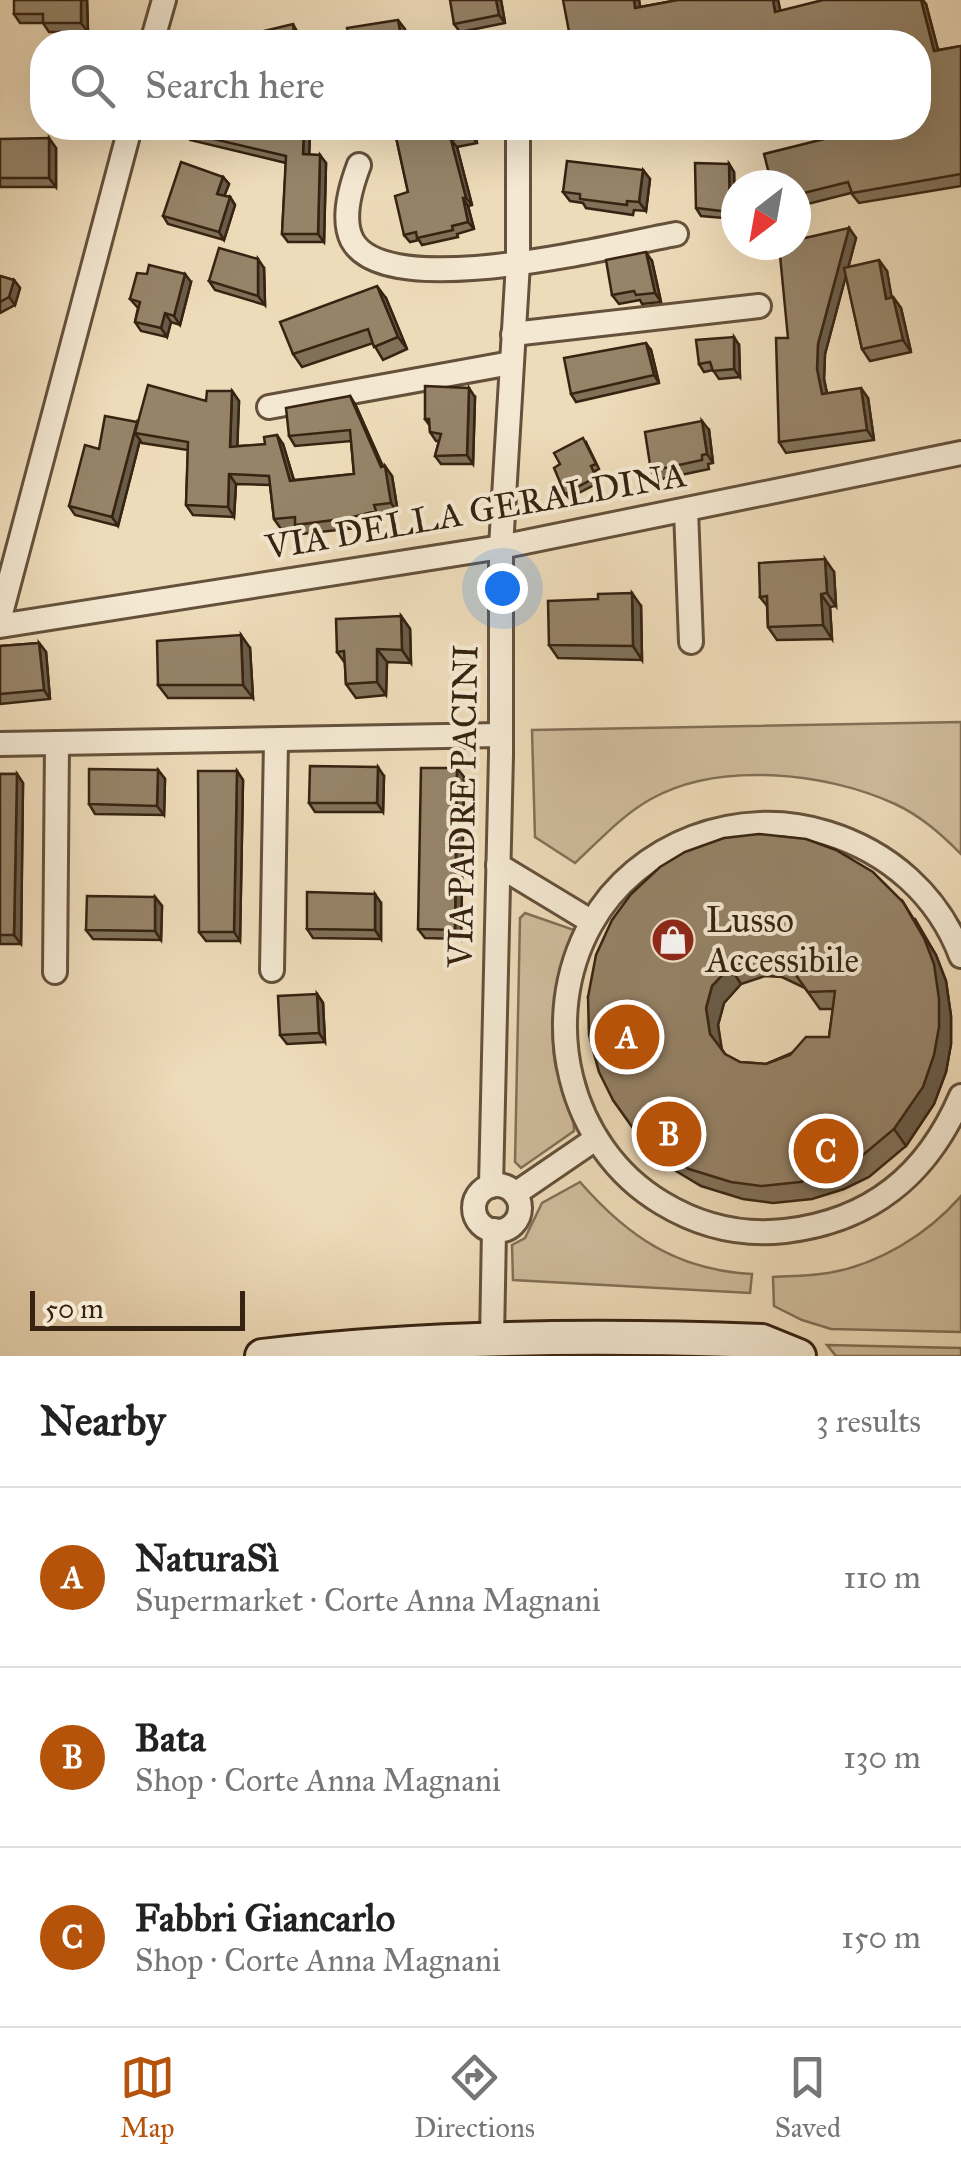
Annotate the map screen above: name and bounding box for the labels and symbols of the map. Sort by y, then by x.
north arrow [721,170,811,260]
street label: VIA DELLA GERALDINA [261,453,690,569]
your location [477,563,528,614]
street label: VIA PADRE PACINI [439,644,487,969]
place label: Lusso Accessibile [704,899,859,982]
shop icon: Lusso Accessibile [650,917,696,963]
pin: A [594,1000,660,1074]
pin: B [636,1096,702,1172]
pin: C [794,1114,858,1188]
scale bar [30,1286,245,1330]

